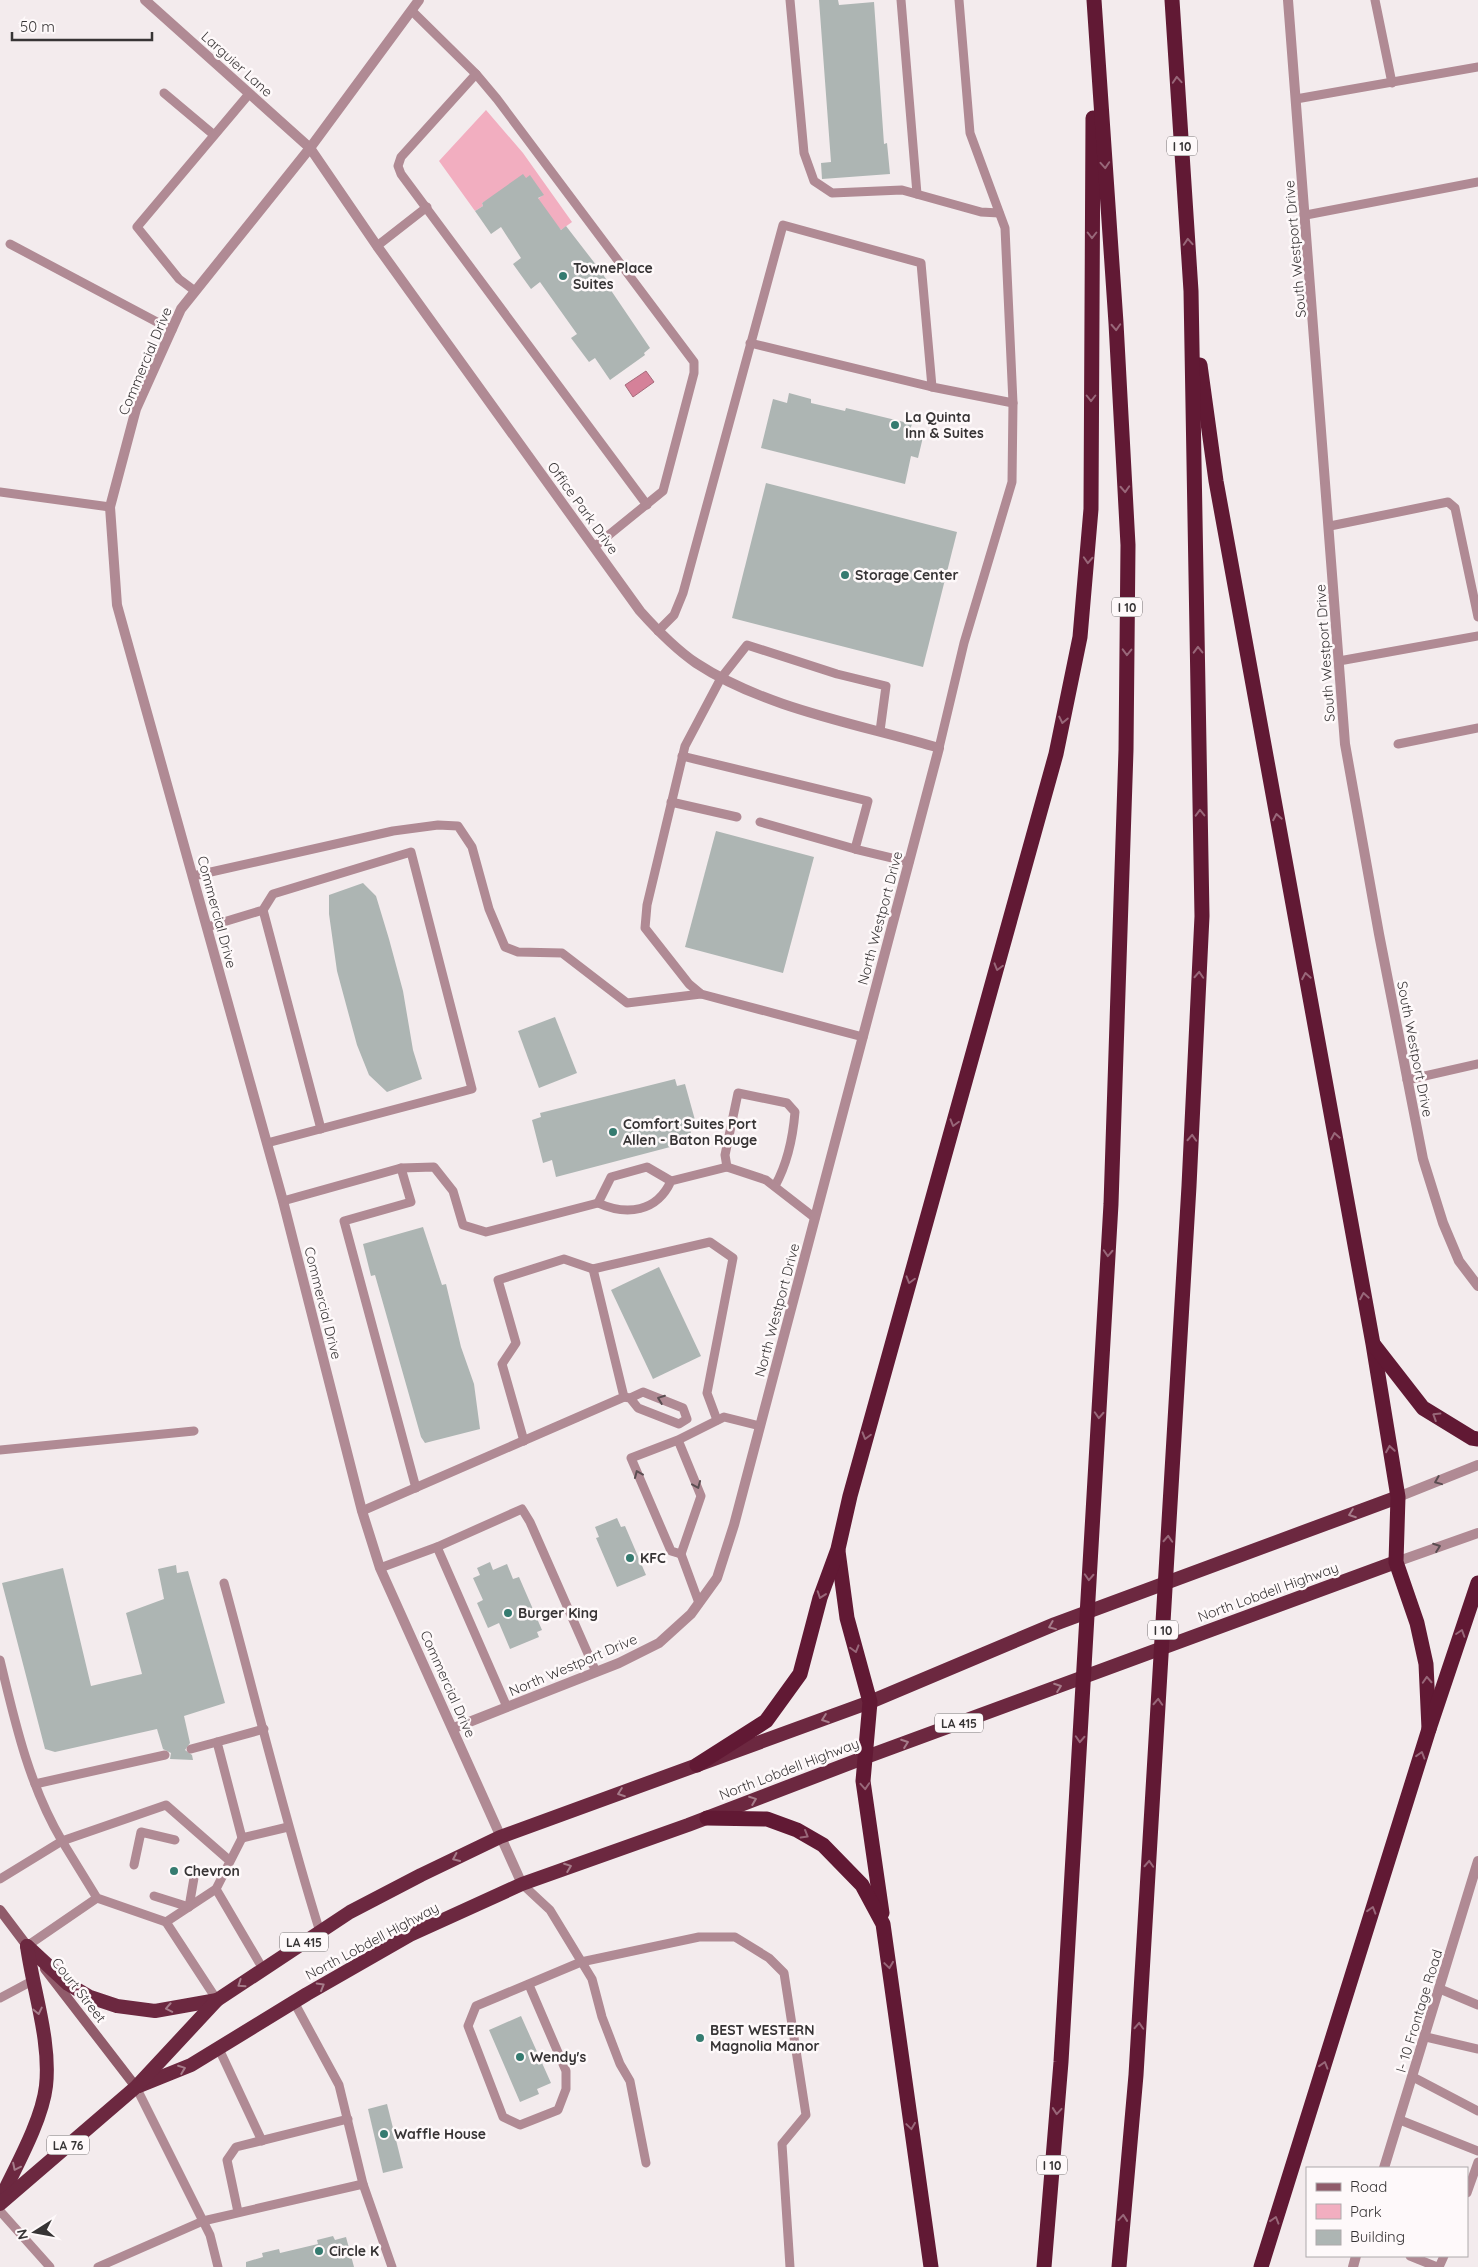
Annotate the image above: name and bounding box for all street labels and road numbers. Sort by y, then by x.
street label: Larguier Lane [198,27,276,101]
road number: I 10 [1167,136,1197,156]
street label: South Westport Drive [1280,179,1310,318]
street label: Commercial Drive [114,304,176,418]
street label: Office Park Drive [543,458,623,558]
street label: South Westport Drive [1311,583,1339,722]
road number: I 10 [1112,598,1142,616]
street label: North Westport Drive [853,849,907,987]
street label: Commercial Drive [193,854,241,970]
street label: South Westport Drive [1393,980,1437,1119]
street label: North Westport Drive [750,1241,804,1379]
street label: Commercial Drive [300,1245,346,1361]
street label: North Lobdell Highway [1195,1558,1341,1626]
road number: I 10 [1148,1620,1178,1640]
street label: Commercial Drive [416,1628,480,1741]
street label: North Westport Drive [506,1630,640,1700]
road number: LA 415 [935,1714,983,1732]
street label: North Lobdell Highway [717,1734,861,1804]
street label: North Lobdell Highway [302,1898,442,1984]
road number: LA 415 [280,1932,328,1951]
street label: I- 10 Frontage Road [1392,1947,1446,2075]
street label: Court Street [48,1954,110,2026]
road number: LA 76 [47,2136,89,2154]
road number: I 10 [1037,2156,1067,2174]

